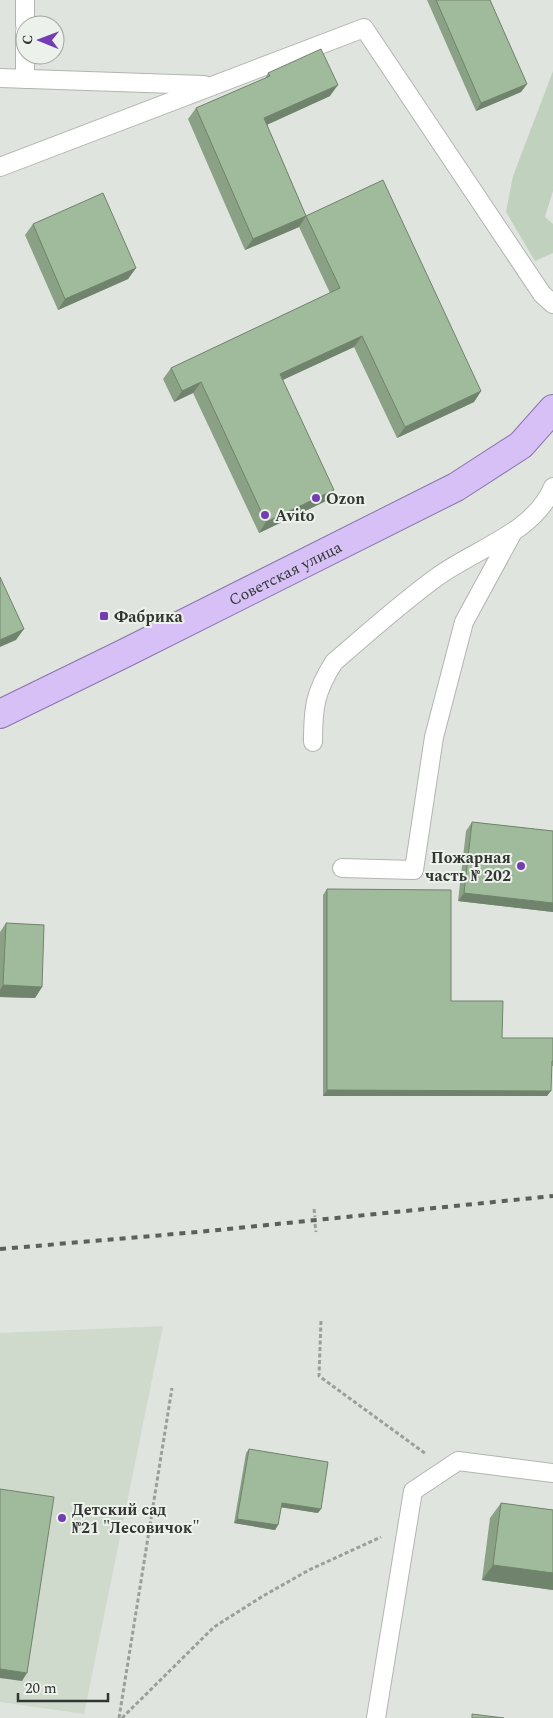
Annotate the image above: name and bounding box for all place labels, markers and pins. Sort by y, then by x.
place label: Ozon [326,487,365,511]
marker: Ozon [310,492,322,504]
place label: Avito [275,504,315,528]
marker: Avito [259,509,271,521]
place label: Фабрика [114,605,184,629]
marker: Фабрика [98,610,110,622]
place label: Пожарная часть № 202 [425,846,511,888]
marker: Пожарная часть № 202 [515,860,527,872]
place label: Детский сад №21 "Лесовичок" [72,1498,200,1540]
marker: Детский сад №21 "Лесовичок" [56,1512,68,1524]

